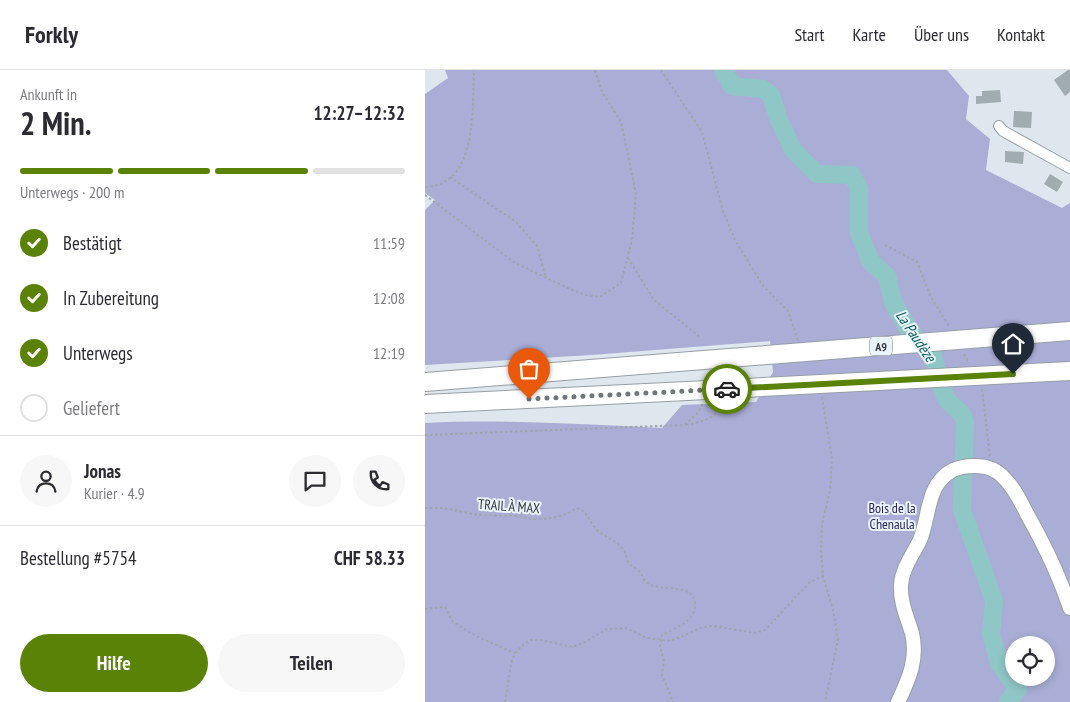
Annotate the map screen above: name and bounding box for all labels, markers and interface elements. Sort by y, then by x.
text: Forkly [25,19,78,50]
text: Start [794,23,825,46]
text: Karte [853,23,886,46]
text: Über uns [914,23,969,46]
text: Kontakt [997,23,1045,46]
text: Ankunft in [20,84,77,104]
text: 12:27–12:32 [313,101,405,125]
text: 2 Min. [20,102,91,144]
text: Unterwegs · 200 m [20,182,124,202]
icon: check [20,229,48,257]
text: Bestätigt [63,231,122,255]
text: 11:59 [373,233,405,253]
icon: check [20,284,48,312]
text: In Zubereitung [63,286,159,310]
text: 12:08 [373,288,405,308]
water label: La Paudèze [892,307,941,366]
pin [992,323,1034,374]
icon: home [999,330,1027,358]
road number: A9 [870,336,892,356]
icon: check [20,339,48,367]
text: Unterwegs [63,341,133,365]
text: 12:19 [373,343,405,363]
pin [508,348,550,399]
icon: bag [515,355,543,383]
courier [702,364,752,414]
icon: car [713,375,741,403]
text: Geliefert [63,396,120,420]
button: person [20,455,72,507]
button: chat [289,455,341,507]
button: phone [353,455,405,507]
text: Jonas [84,459,121,483]
text: Kurier · 4.9 [84,483,145,503]
street label: TRAIL À MAX [478,495,540,517]
park label: Bois de la Chenaula [868,499,916,533]
text: Bestellung #5754 [20,546,137,570]
text: CHF 58.33 [334,546,405,570]
button: Hilfe [20,634,208,692]
button: Teilen [218,634,405,692]
map controls [1005,636,1055,686]
button: locate [1005,636,1055,686]

